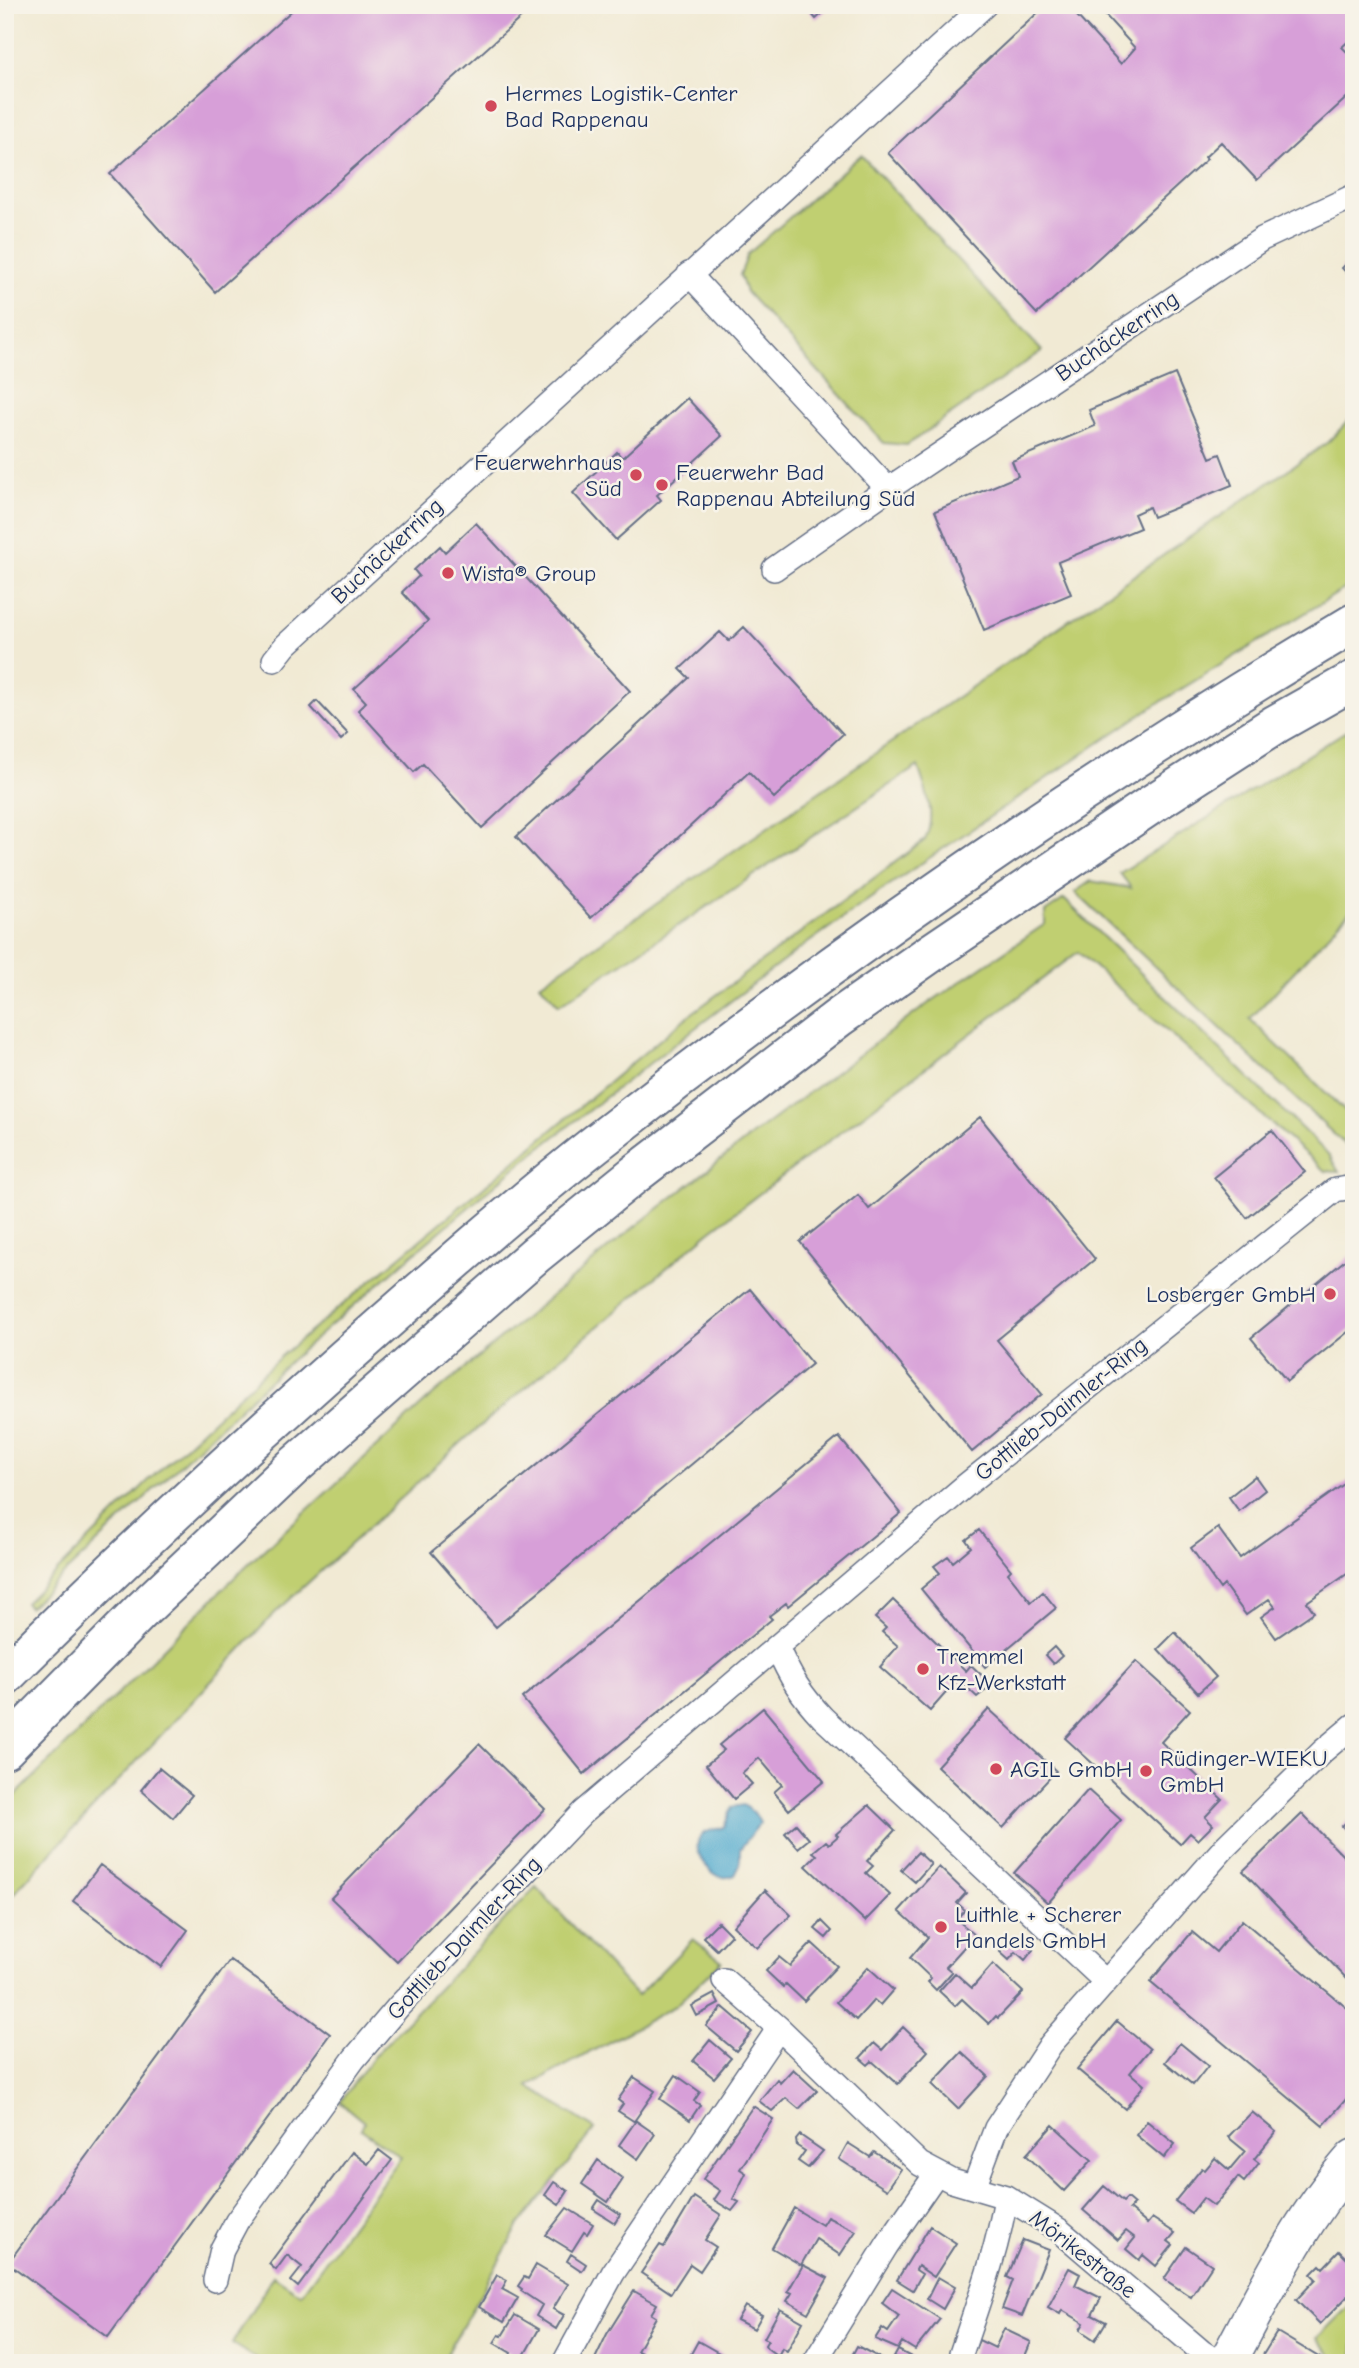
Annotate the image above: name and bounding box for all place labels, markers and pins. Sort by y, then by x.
place label: Hermes Logistik-Center Bad Rappenau [505,80,738,133]
marker: Hermes Logistik-Center Bad Rappenau [483,98,499,114]
place label: Feuerwehrhaus Süd [474,449,622,502]
place label: Feuerwehr Bad Rappenau Abteilung Süd [676,459,915,512]
marker: Feuerwehrhaus Süd [628,467,644,483]
marker: Feuerwehr Bad Rappenau Abteilung Süd [654,477,670,493]
place label: Wista® Group [462,560,596,587]
marker: Wista® Group [440,565,456,581]
place label: Losberger GmbH [1146,1281,1316,1308]
marker: Losberger GmbH [1322,1286,1338,1302]
place label: Tremmel Kfz-Werkstatt [937,1643,1067,1696]
marker: Tremmel Kfz-Werkstatt [915,1661,931,1677]
place label: Rüdinger-WIEKU GmbH [1160,1745,1328,1798]
place label: AGIL GmbH [1010,1756,1132,1783]
marker: AGIL GmbH [988,1761,1004,1777]
marker: Rüdinger-WIEKU GmbH [1138,1763,1154,1779]
place label: Luithle + Scherer Handels GmbH [955,1901,1122,1954]
marker: Luithle + Scherer Handels GmbH [933,1919,949,1935]

